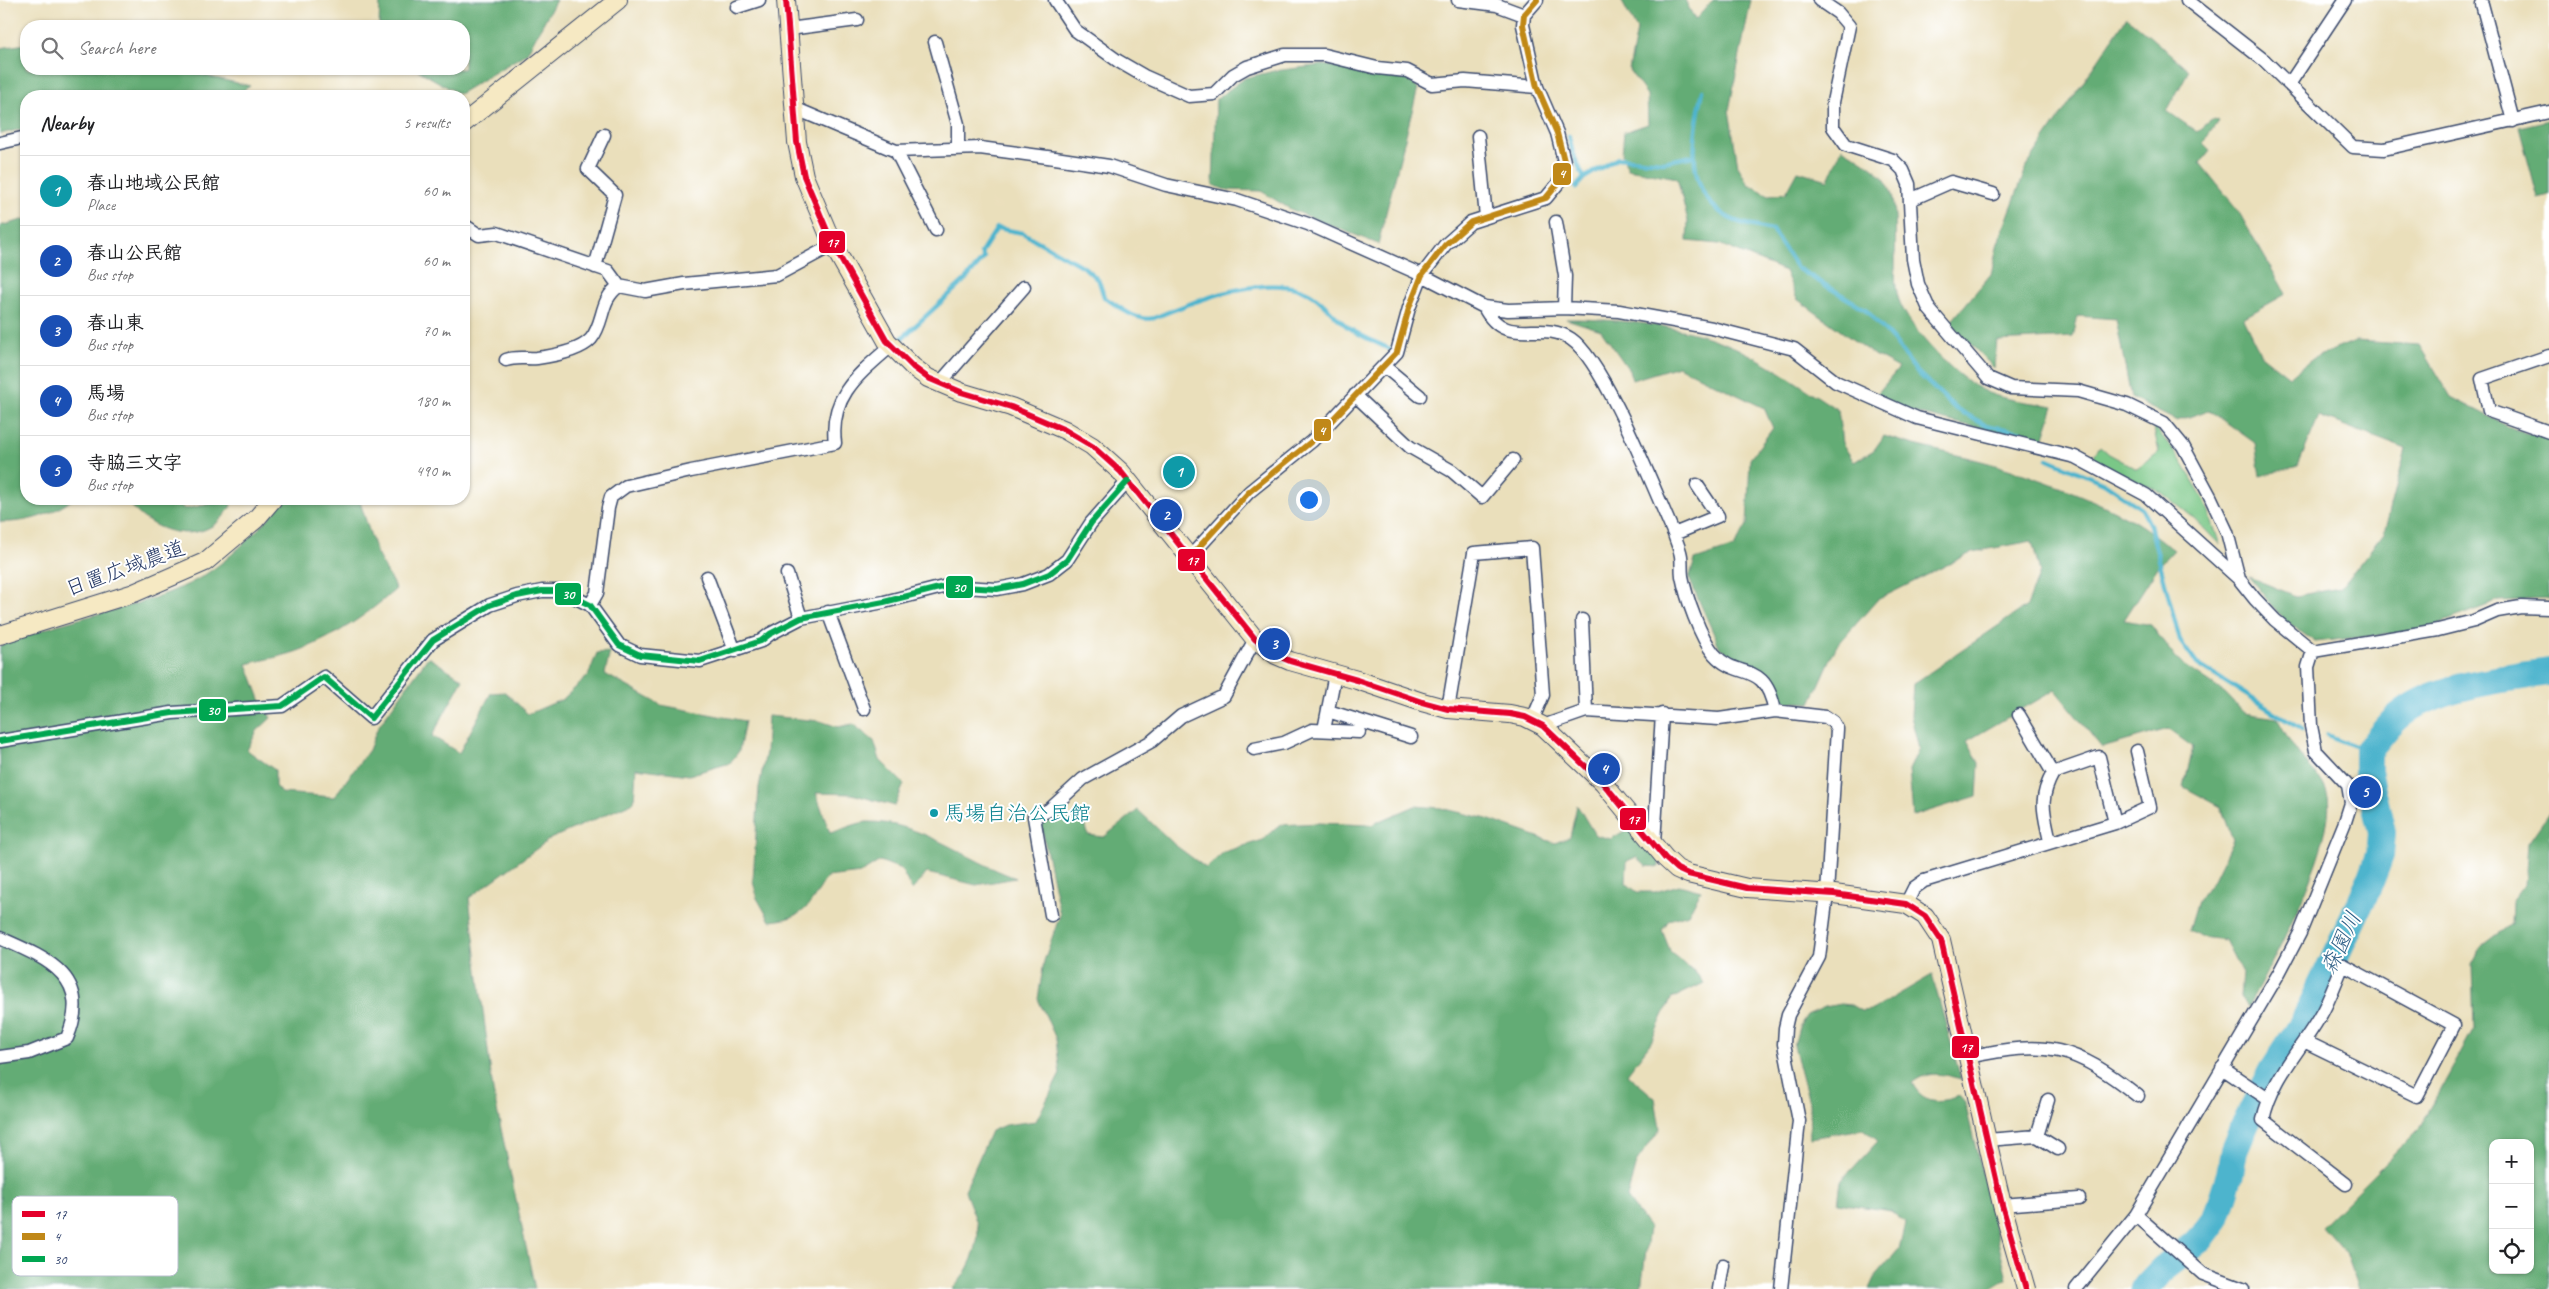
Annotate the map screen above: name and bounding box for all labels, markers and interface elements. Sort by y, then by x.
search box [20,20,470,75]
icon: search [38,34,66,62]
text: Search here [78,36,155,60]
text: Nearby [40,110,93,136]
text: 5 results [403,113,450,133]
line badge: 4 [1552,162,1572,186]
text: 4 [1559,165,1567,182]
text: 春山地域公民館 [87,171,220,195]
text: 1 [52,181,60,201]
text: 60 m [423,181,450,201]
text: Place [87,195,115,215]
line badge: 17 [818,230,846,254]
text: 17 [826,234,840,251]
text: 春山公民館 [87,241,182,265]
text: 2 [52,251,60,271]
text: 60 m [423,251,450,271]
text: Bus stop [87,265,133,285]
text: 春山東 [87,311,144,335]
text: 3 [52,321,60,341]
text: 70 m [423,321,450,341]
text: Bus stop [87,335,133,355]
text: 馬場 [87,381,125,405]
text: 4 [52,391,60,411]
text: 180 m [416,391,450,411]
text: Bus stop [87,405,133,425]
line badge: 4 [1313,418,1332,442]
text: 4 [1319,422,1327,439]
text: 寺脇三文字 [87,451,182,475]
pin: 1 [1163,453,1195,491]
text: 5 [53,461,59,481]
text: 490 m [416,461,450,481]
text: Bus stop [87,475,133,495]
your location [1296,487,1322,513]
pin: 2 [1150,496,1182,534]
street label: 日置広域農道 [61,534,189,602]
line badge: 17 [1177,548,1206,572]
text: 17 [1186,552,1200,569]
line badge: 30 [945,575,974,599]
text: 30 [953,579,967,596]
line badge: 30 [554,582,582,606]
text: 30 [562,586,576,603]
pin: 3 [1258,625,1290,663]
line badge: 30 [198,698,227,722]
text: 30 [207,702,221,719]
pin: 4 [1588,750,1620,788]
pin: 5 [2349,773,2381,811]
place label: 馬場自治公民館 [944,800,1091,826]
marker: 馬場自治公民館 [928,807,940,819]
line badge: 17 [1619,807,1647,831]
text: 17 [1627,811,1641,828]
water label: 森園川 [2314,907,2368,979]
line badge: 17 [1951,1035,1980,1059]
text: 17 [1960,1039,1974,1056]
map controls [2489,1139,2534,1274]
button: + [2489,1139,2534,1184]
button: − [2489,1184,2534,1229]
legend [12,1196,178,1276]
text: 17 [54,1206,67,1223]
text: 4 [54,1228,62,1245]
button: locate [2489,1229,2534,1274]
text: 30 [54,1251,68,1268]

